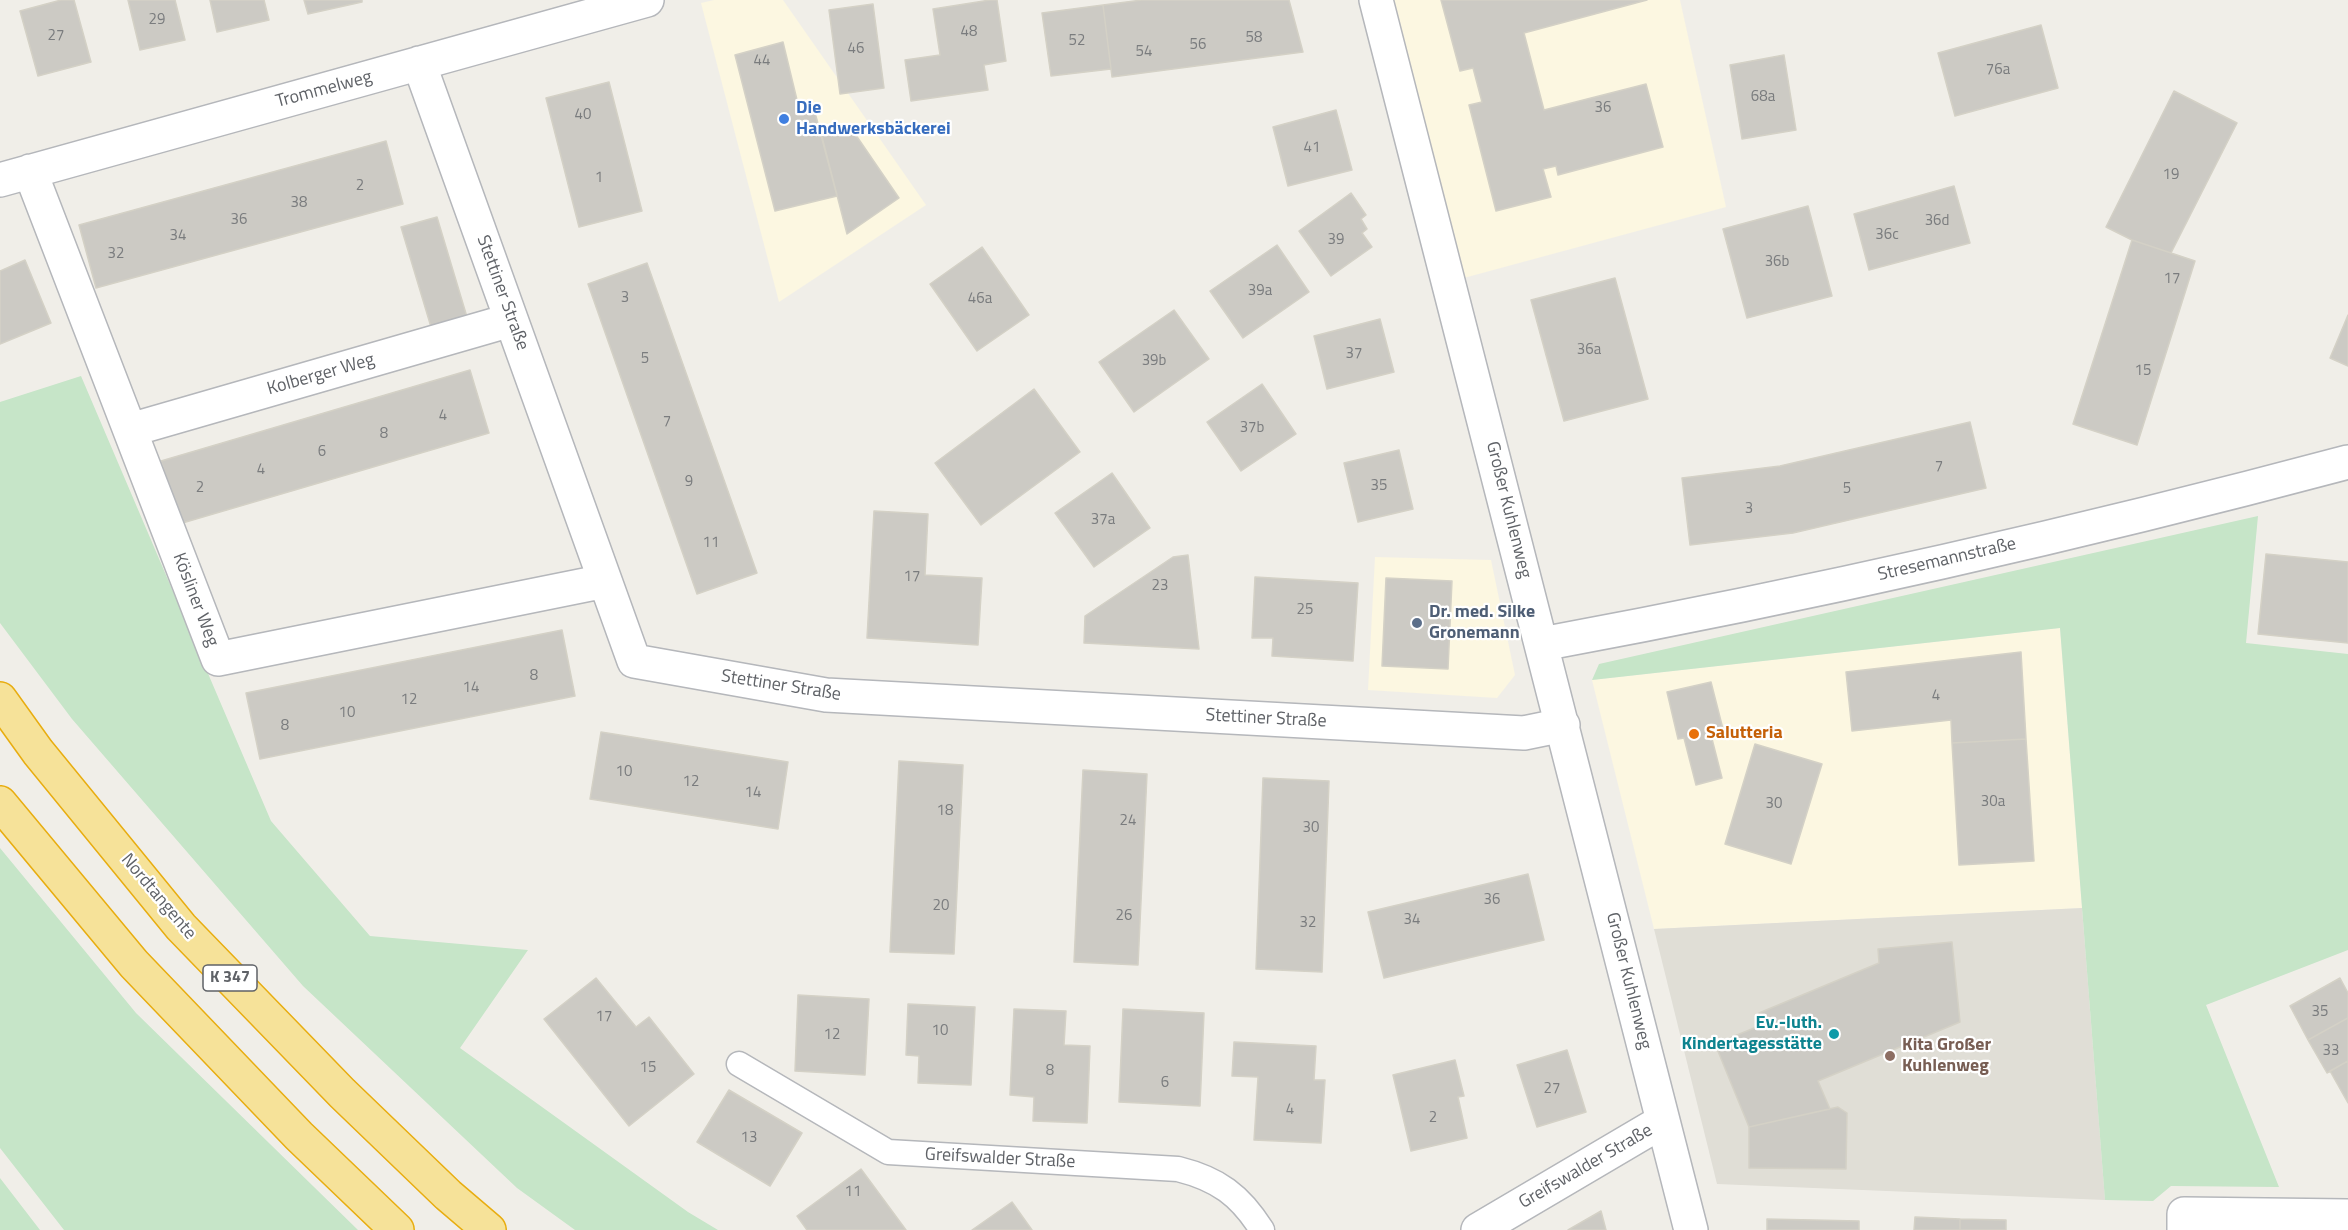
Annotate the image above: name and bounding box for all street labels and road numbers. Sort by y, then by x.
street label: Trommelweg [273,67,375,113]
street label: Stettiner Straße [471,232,533,354]
street label: Kolberger Weg [265,349,377,401]
street label: Großer Kuhlenweg [1481,439,1535,581]
street label: Stresemannstraße [1876,534,2018,586]
street label: Kösliner Weg [167,550,223,650]
street label: Stettiner Straße [720,666,842,706]
street label: Stettiner Straße [1205,705,1327,733]
street label: Nordtangente [116,850,200,944]
street label: Großer Kuhlenweg [1601,910,1655,1052]
road number: K 347 [203,965,257,991]
street label: Greifswalder Straße [1515,1120,1657,1214]
street label: Greifswalder Straße [924,1144,1076,1174]

